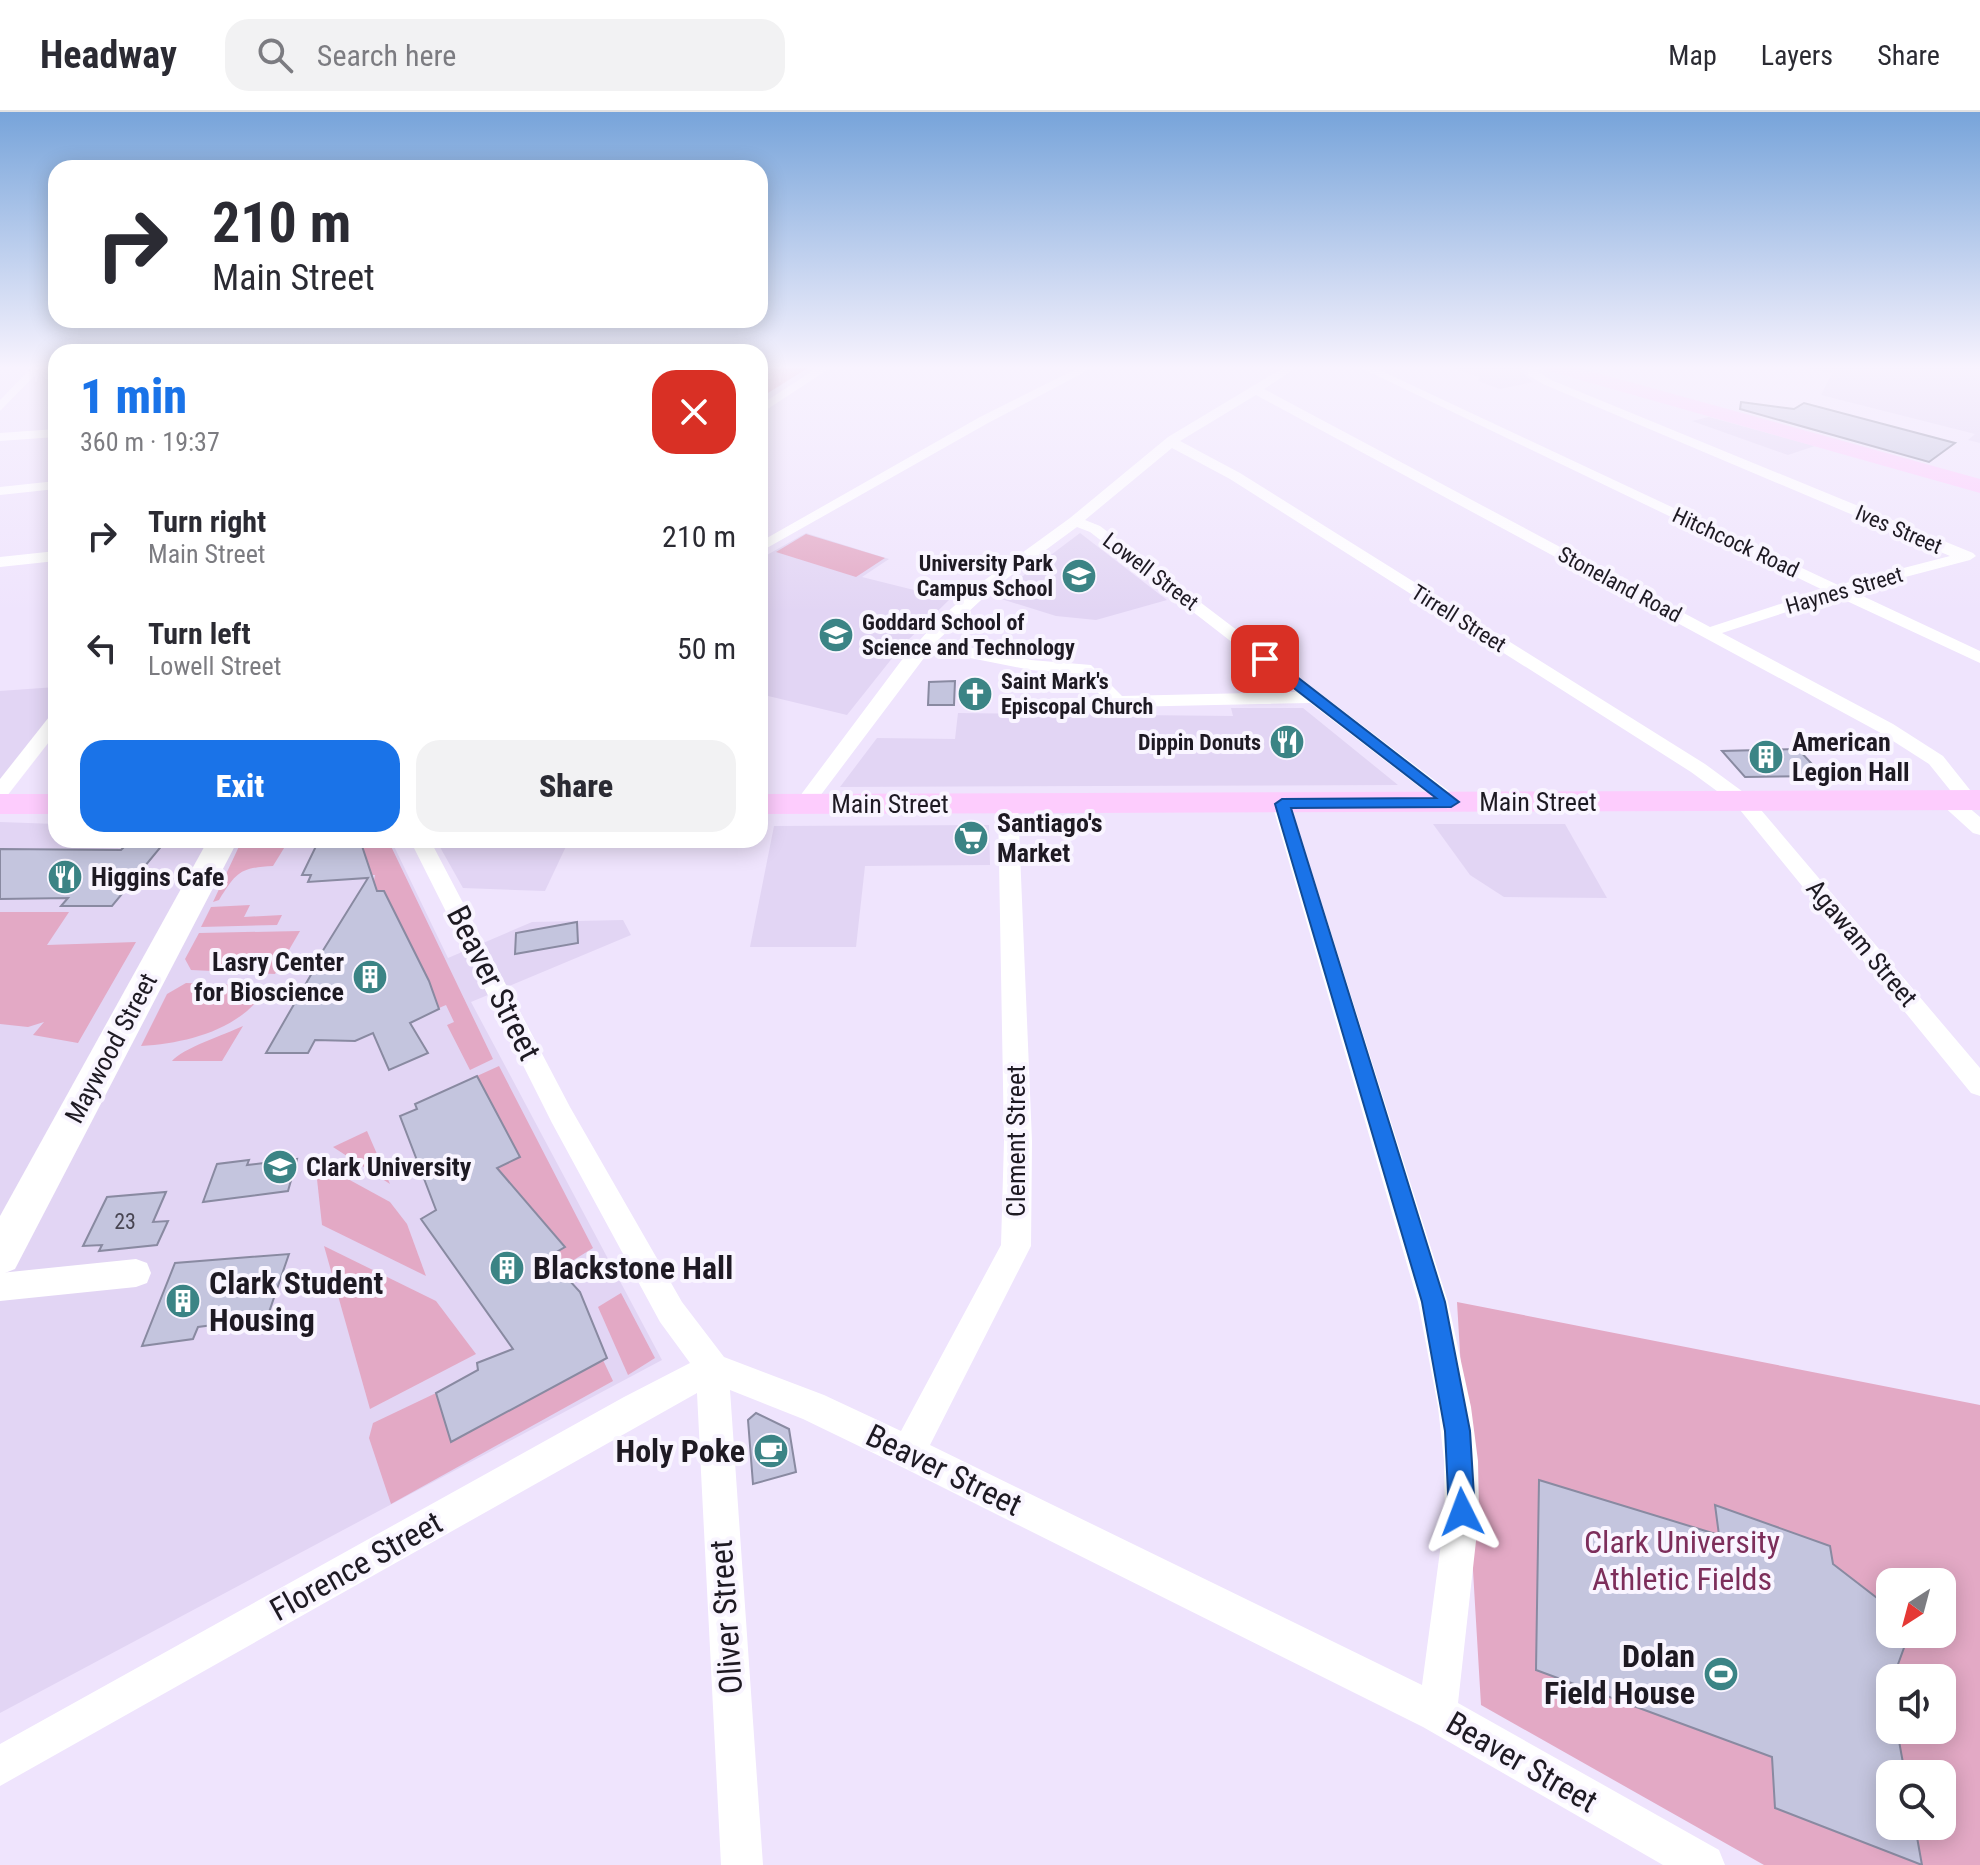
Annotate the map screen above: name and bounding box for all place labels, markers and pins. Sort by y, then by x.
place label: University Park Campus School [917,551,1053,601]
school or university icon: University Park Campus School [1060,557,1098,595]
place label: Goddard School of Science and Technology [862,610,1075,660]
school or university icon: Goddard School of Science and Technology [817,616,855,654]
pin [1231,625,1299,693]
place label: Saint Mark's Episcopal Church [1001,669,1153,719]
church icon: Saint Mark's Episcopal Church [956,675,994,713]
restaurant icon: Dippin Donuts [1268,723,1306,761]
place label: American Legion Hall [1792,727,1910,787]
place label: Dippin Donuts [1138,730,1261,755]
building icon: American Legion Hall [1747,738,1785,776]
place label: Santiago's Market [997,808,1103,868]
supermarket icon: Santiago's Market [952,819,990,857]
restaurant icon: Higgins Cafe [46,858,84,896]
place label: Higgins Cafe [91,862,225,892]
place label: Lasry Center for Bioscience [194,947,344,1007]
building icon: Lasry Center for Bioscience [351,958,389,996]
school or university icon: Clark University [261,1148,299,1186]
place label: Clark University [306,1152,472,1182]
building icon: Blackstone Hall [488,1249,526,1287]
place label: Blackstone Hall [533,1249,733,1287]
place label: Clark Student Housing [209,1264,383,1339]
building icon: Clark Student Housing [164,1282,202,1320]
place label: Holy Poke [616,1432,745,1470]
cafe icon: Holy Poke [752,1432,790,1470]
place label: Dolan Field House [1544,1637,1695,1712]
sports icon: Dolan Field House [1702,1655,1740,1693]

